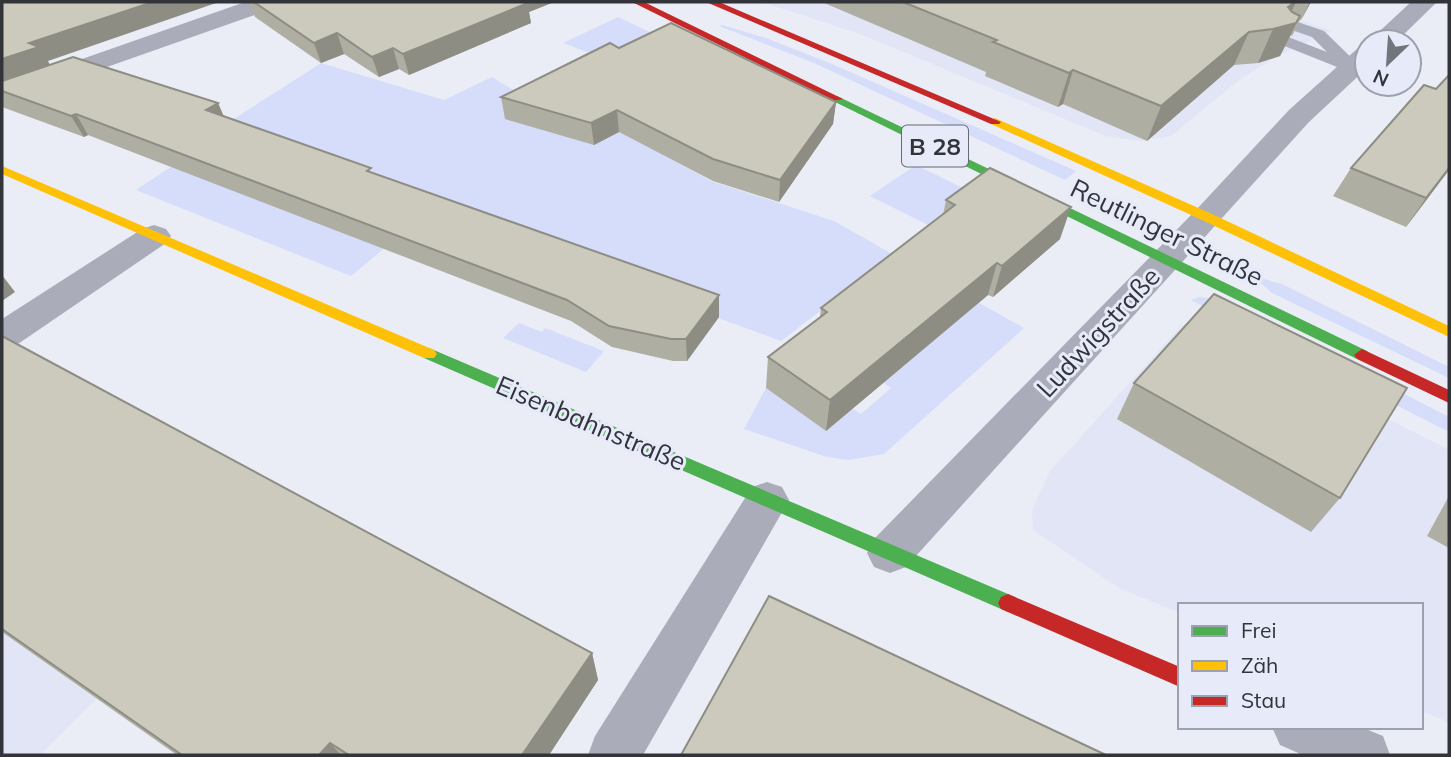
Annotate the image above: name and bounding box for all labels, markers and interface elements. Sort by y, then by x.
north arrow [1353,28,1423,98]
text: N [1369,64,1392,92]
road number: B 28 [902,126,968,166]
street label: Reutlinger Straße [1065,171,1269,293]
street label: Ludwigstraße [1029,260,1167,404]
street label: Eisenbahnstraße [491,368,691,478]
legend [1178,603,1423,729]
text: Frei [1241,617,1277,643]
text: Zäh [1241,652,1278,678]
text: Stau [1241,687,1286,713]

